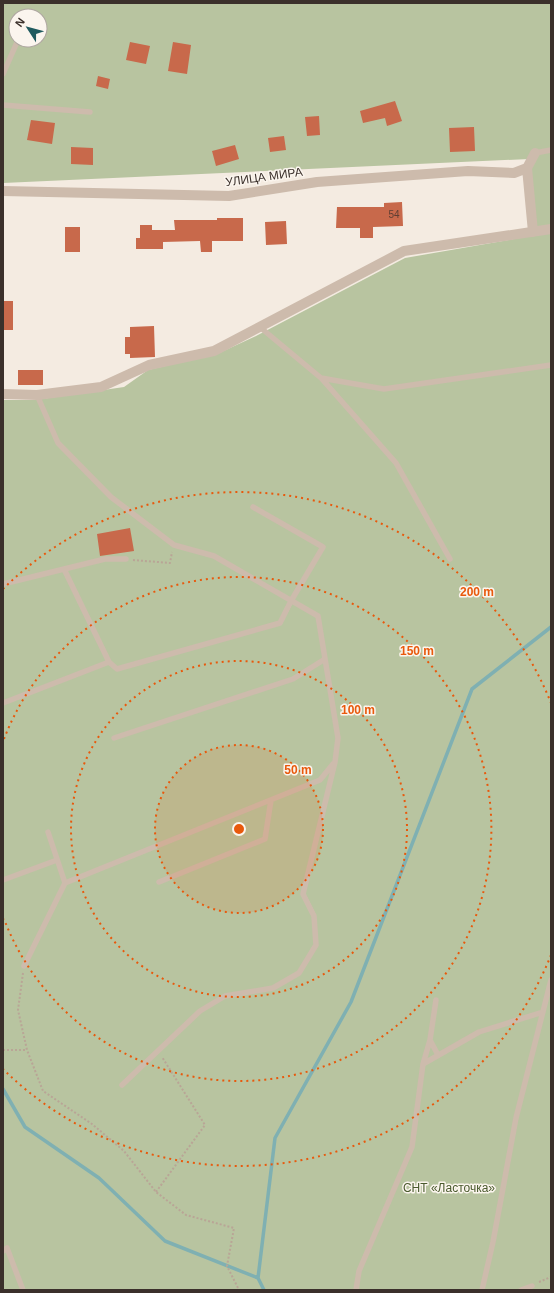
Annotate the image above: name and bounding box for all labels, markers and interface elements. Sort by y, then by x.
north arrow [8,8,48,48]
text: N [13,15,27,29]
street label: УЛИЦА МИРА [225,165,303,189]
house number: 54 [388,209,400,220]
text: 200 m [460,585,494,599]
text: 150 m [400,644,434,658]
text: 100 m [341,703,375,717]
text: 50 m [284,763,312,777]
centre of rings [232,822,246,836]
park label: СНТ «Ласточка» [403,1181,495,1195]

